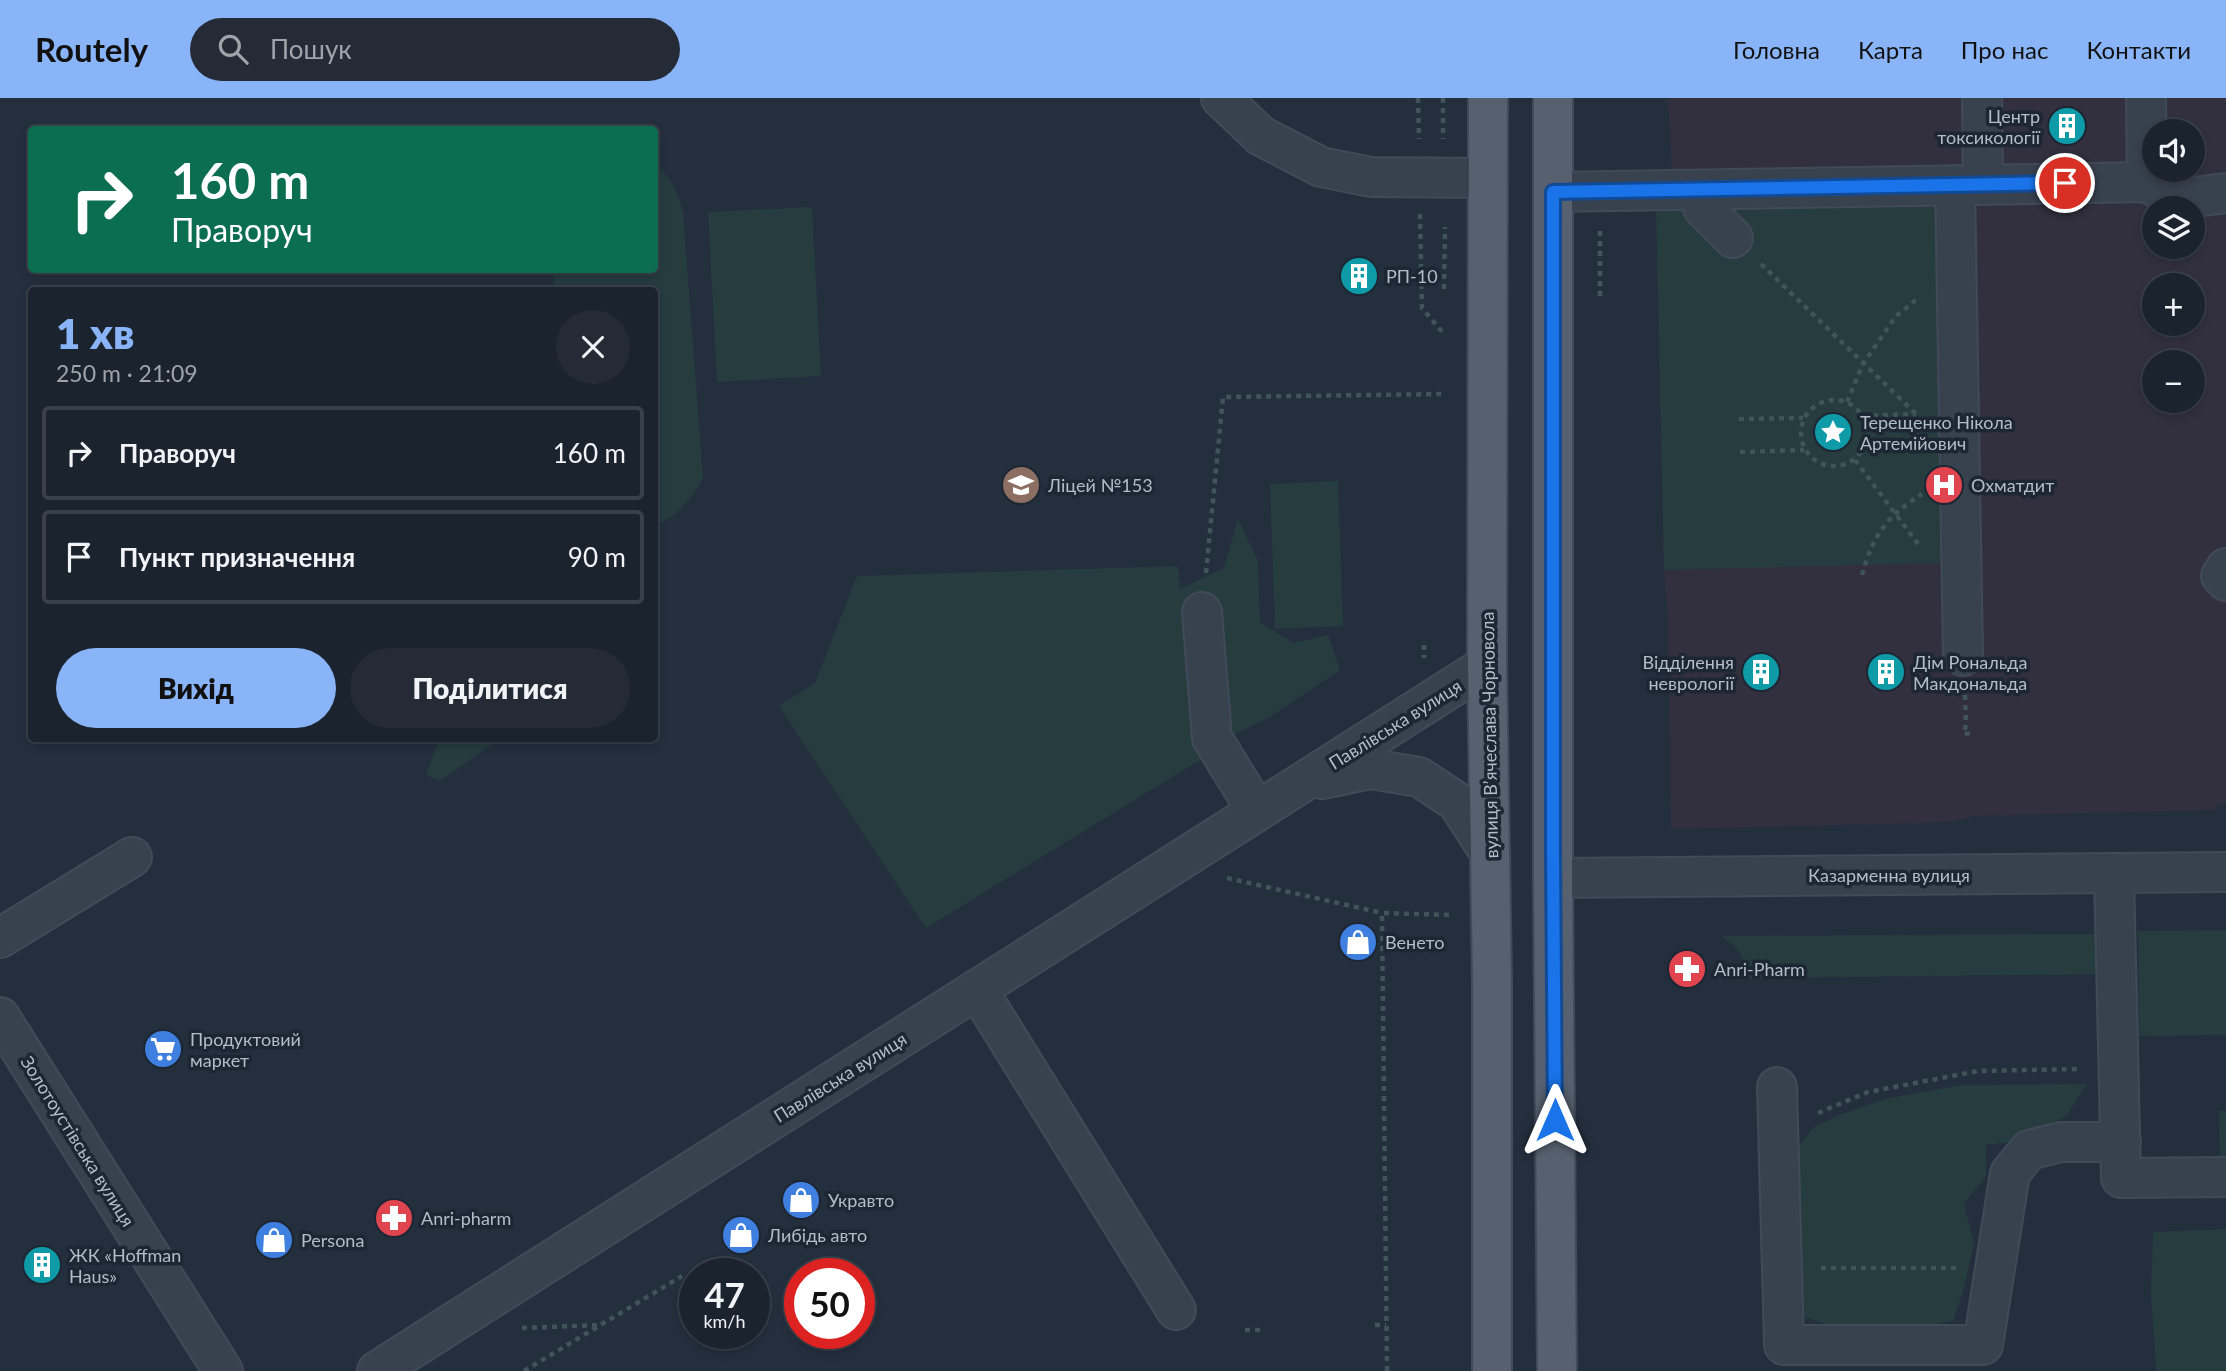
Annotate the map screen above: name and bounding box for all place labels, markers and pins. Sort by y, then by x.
place label: Центр токсикології [1937,105,2041,148]
building icon: Центр токсикології [2046,105,2088,147]
pin [2035,153,2095,213]
building icon: РП-10 [1338,255,1380,297]
place label: РП-10 [1386,265,1438,287]
place icon: Терещенко Нікола Артемійович [1812,411,1854,453]
place label: Терещенко Нікола Артемійович [1860,411,2013,454]
school or university icon: Ліцей №153 [1000,464,1042,506]
hospital icon: Охматдит [1923,464,1965,506]
place label: Ліцей №153 [1047,474,1153,496]
place label: Охматдит [1971,474,2054,496]
place label: Відділення неврології [1642,651,1735,694]
building icon: Відділення неврології [1740,651,1782,693]
building icon: Дім Рональда Макдональда [1865,651,1907,693]
place label: Дім Рональда Макдональда [1913,651,2027,694]
shop icon: Венето [1337,921,1379,963]
place label: Венето [1385,931,1444,953]
pharmacy icon: Anri-Pharm [1666,948,1708,990]
place label: Anri-Pharm [1714,958,1805,980]
supermarket icon: Продуктовий маркет [142,1028,184,1070]
place label: Продуктовий маркет [190,1028,301,1071]
shop icon: Укравто [780,1179,822,1221]
place label: Укравто [828,1189,894,1211]
pharmacy icon: Anri-pharm [373,1197,415,1239]
place label: Anri-pharm [421,1207,511,1229]
shop icon: Либідь авто [720,1214,762,1256]
shop icon: Persona [253,1219,295,1261]
place label: Либідь авто [767,1224,867,1246]
place label: Persona [301,1229,364,1251]
building icon: ЖК «Hoffman Haus» [21,1244,63,1286]
place label: ЖК «Hoffman Haus» [69,1244,181,1287]

